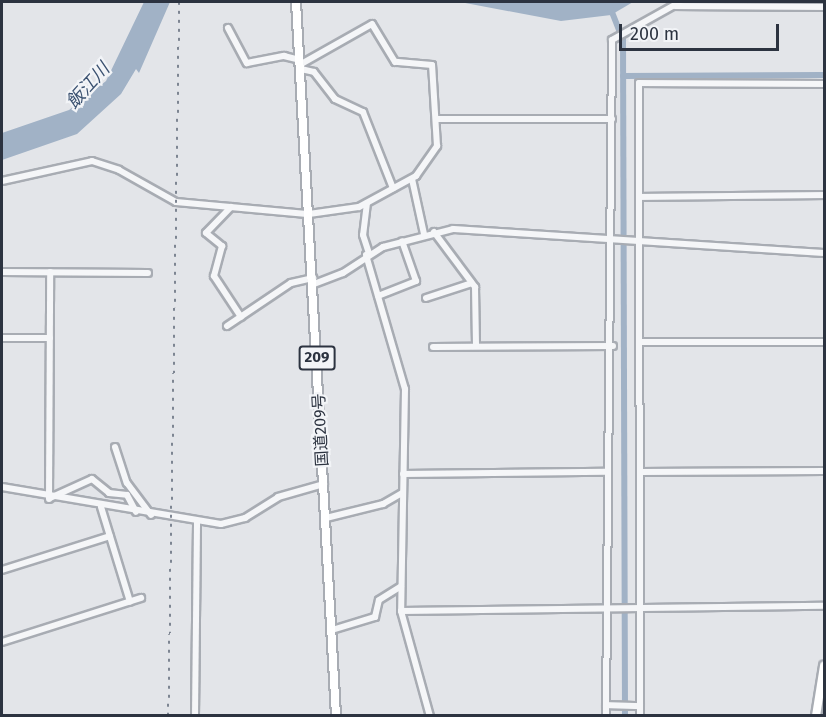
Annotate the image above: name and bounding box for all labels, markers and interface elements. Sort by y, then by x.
scale bar [622,12,782,50]
text: 200 m [630,23,679,45]
water label: 飯江川 [62,59,114,113]
road number: 209 [298,346,336,370]
street label: 国道209号 [310,393,332,467]

